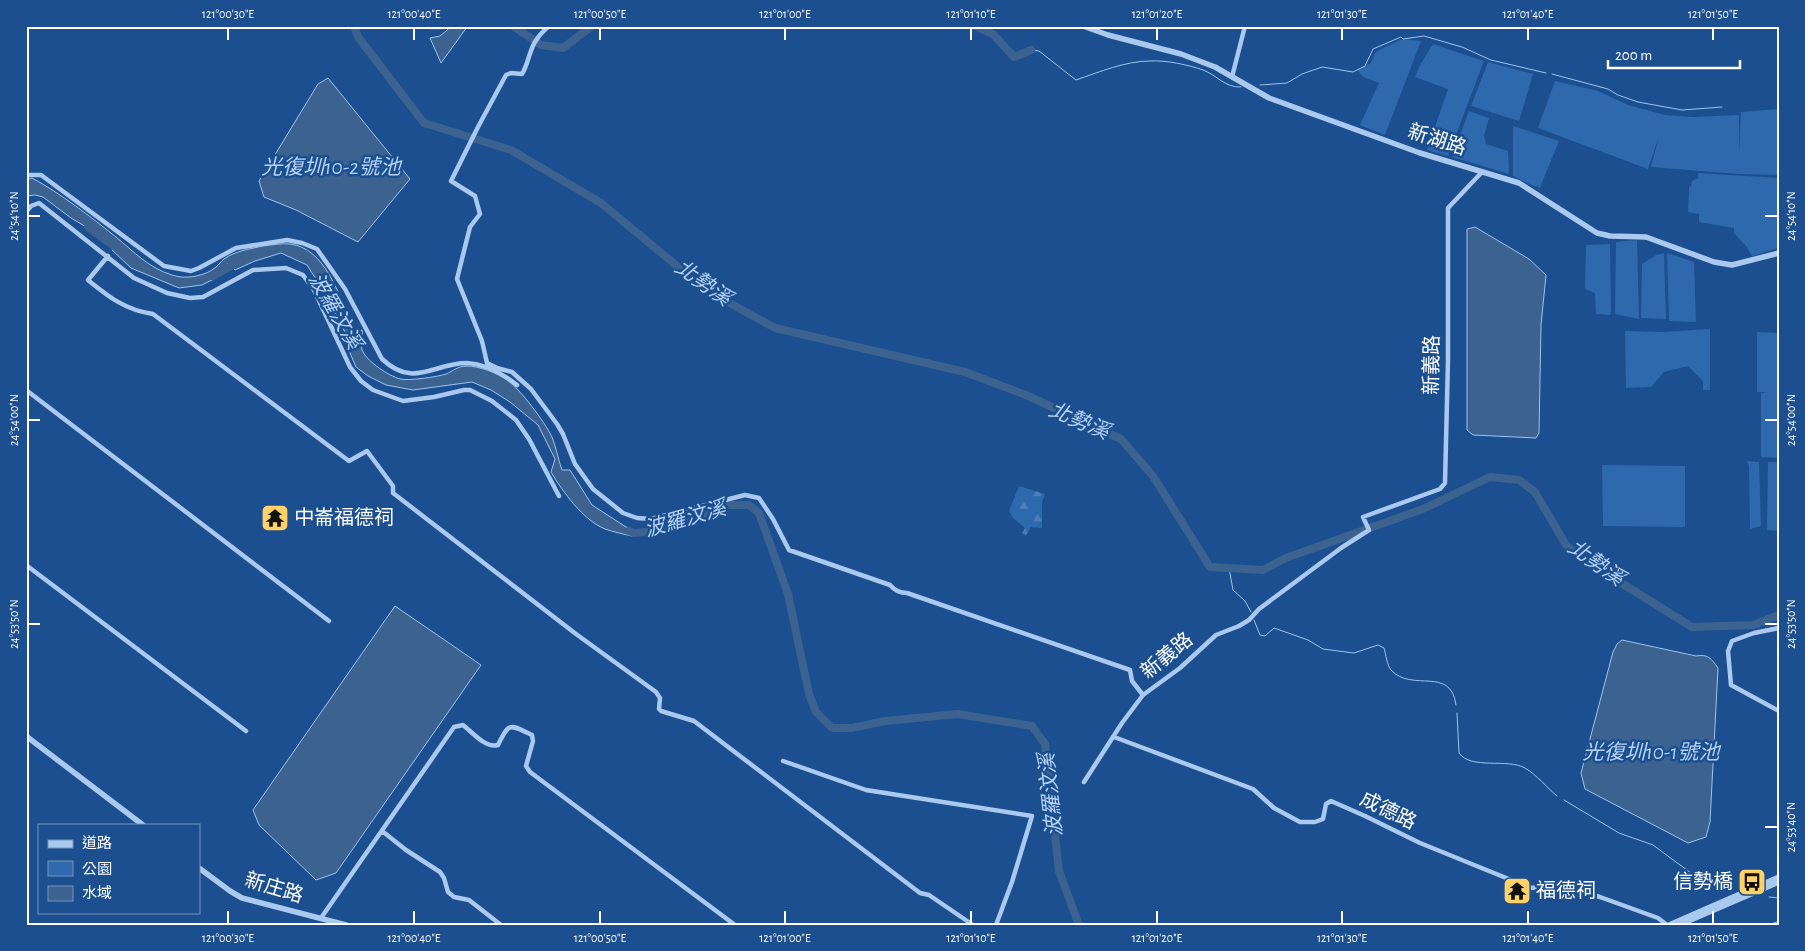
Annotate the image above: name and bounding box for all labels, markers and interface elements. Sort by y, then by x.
text: 121°00'30"E [202,8,254,20]
text: 121°00'40"E [387,8,441,20]
text: 121°00'50"E [574,8,626,20]
text: 121°01'00"E [759,8,811,20]
text: 121°01'10"E [946,8,996,20]
text: 121°01'20"E [1132,8,1183,20]
text: 121°01'30"E [1317,8,1367,20]
text: 121°01'40"E [1503,8,1554,20]
text: 121°01'50"E [1688,8,1738,20]
scale bar [1608,38,1740,70]
text: 200 m [1615,48,1652,63]
street label: 新湖路 [1405,119,1469,159]
water label: 光復圳10-2號池 [261,156,403,178]
text: 24°54'10"N [8,191,20,241]
text: 24°54'10"N [1785,191,1797,241]
water label: 北勢溪 [671,256,738,311]
water label: 波羅汶溪 [305,269,367,355]
street label: 新義路 [1419,335,1443,395]
text: 24°54'00"N [8,394,20,446]
text: 24°54'00"N [1785,394,1797,446]
water label: 北勢溪 [1046,398,1115,444]
water label: 波羅汶溪 [641,496,731,541]
temple icon: 中崙福德祠 [260,503,290,533]
place label: 中崙福德祠 [294,507,394,528]
water label: 北勢溪 [1564,536,1631,591]
text: 24°53'50"N [8,599,20,649]
text: 24°53'50"N [1785,599,1797,649]
street label: 新義路 [1136,628,1197,683]
water label: 光復圳10-1號池 [1582,741,1722,763]
water label: 波羅汶溪 [1035,749,1066,838]
street label: 成德路 [1357,788,1420,833]
text: 24°53'40"N [1785,802,1797,852]
legend [38,824,200,914]
text: 道路 [82,835,112,851]
text: 公園 [82,862,112,877]
bus stop icon: 信勢橋 [1737,867,1767,897]
street label: 新庄路 [242,868,306,906]
place label: 信勢橋 [1673,870,1733,892]
temple icon: 福德祠 [1502,876,1532,906]
place label: 福德祠 [1536,880,1596,901]
text: 水域 [82,885,112,901]
text: 121°00'30"E [202,932,254,944]
text: 121°00'40"E [387,932,441,944]
text: 121°00'50"E [574,932,626,944]
text: 121°01'00"E [759,932,811,944]
text: 121°01'10"E [946,932,996,944]
text: 121°01'20"E [1132,932,1183,944]
text: 121°01'30"E [1317,932,1367,944]
text: 121°01'40"E [1503,932,1554,944]
text: 121°01'50"E [1688,932,1738,944]

